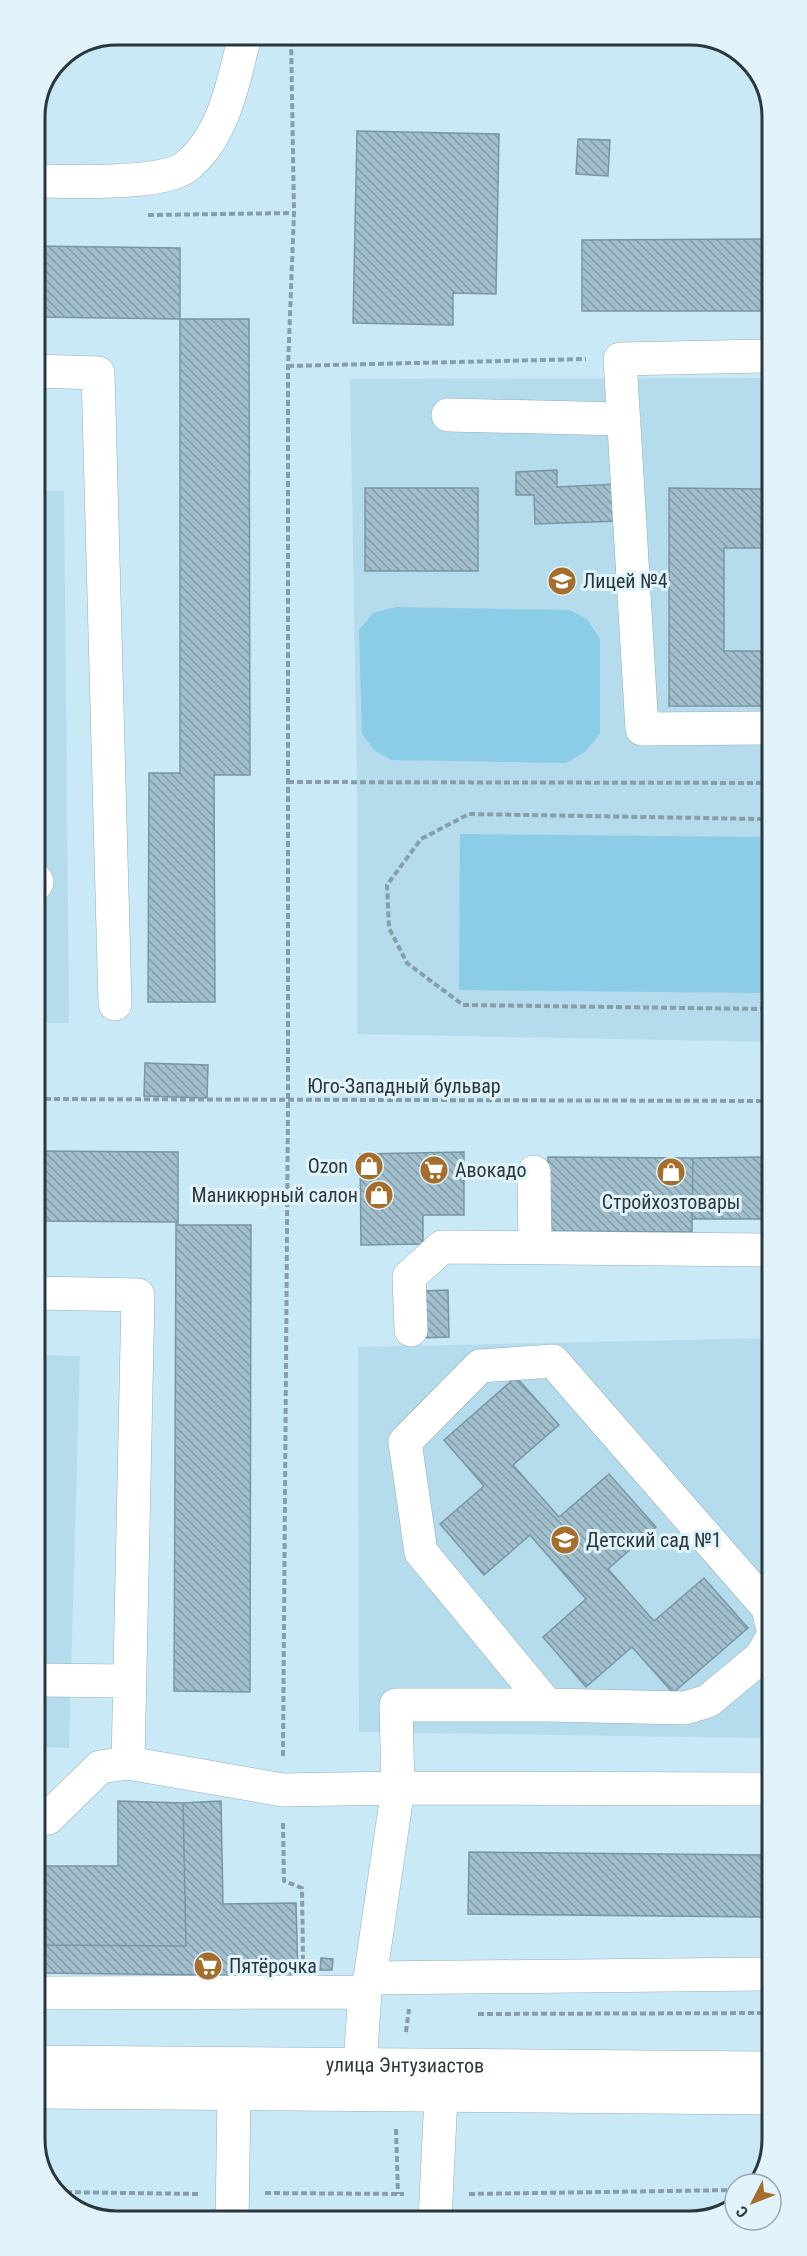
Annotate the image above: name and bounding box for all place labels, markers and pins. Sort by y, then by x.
school or university icon: Лицей №4 [546,565,578,597]
place label: Лицей №4 [583,569,668,593]
shop icon: Ozon [353,1150,385,1182]
place label: Ozon [308,1154,348,1178]
supermarket icon: Авокадо [418,1154,450,1186]
shop icon: Стройхозтовары [655,1156,687,1188]
place label: Авокадо [455,1158,527,1182]
shop icon: Маникюрный салон [363,1179,395,1211]
place label: Маникюрный салон [192,1183,358,1207]
place label: Стройхозтовары [602,1190,740,1214]
school or university icon: Детский сад №1 [549,1524,581,1556]
place label: Детский сад №1 [586,1528,722,1552]
supermarket icon: Пятёрочка [192,1950,224,1982]
place label: Пятёрочка [229,1954,317,1978]

